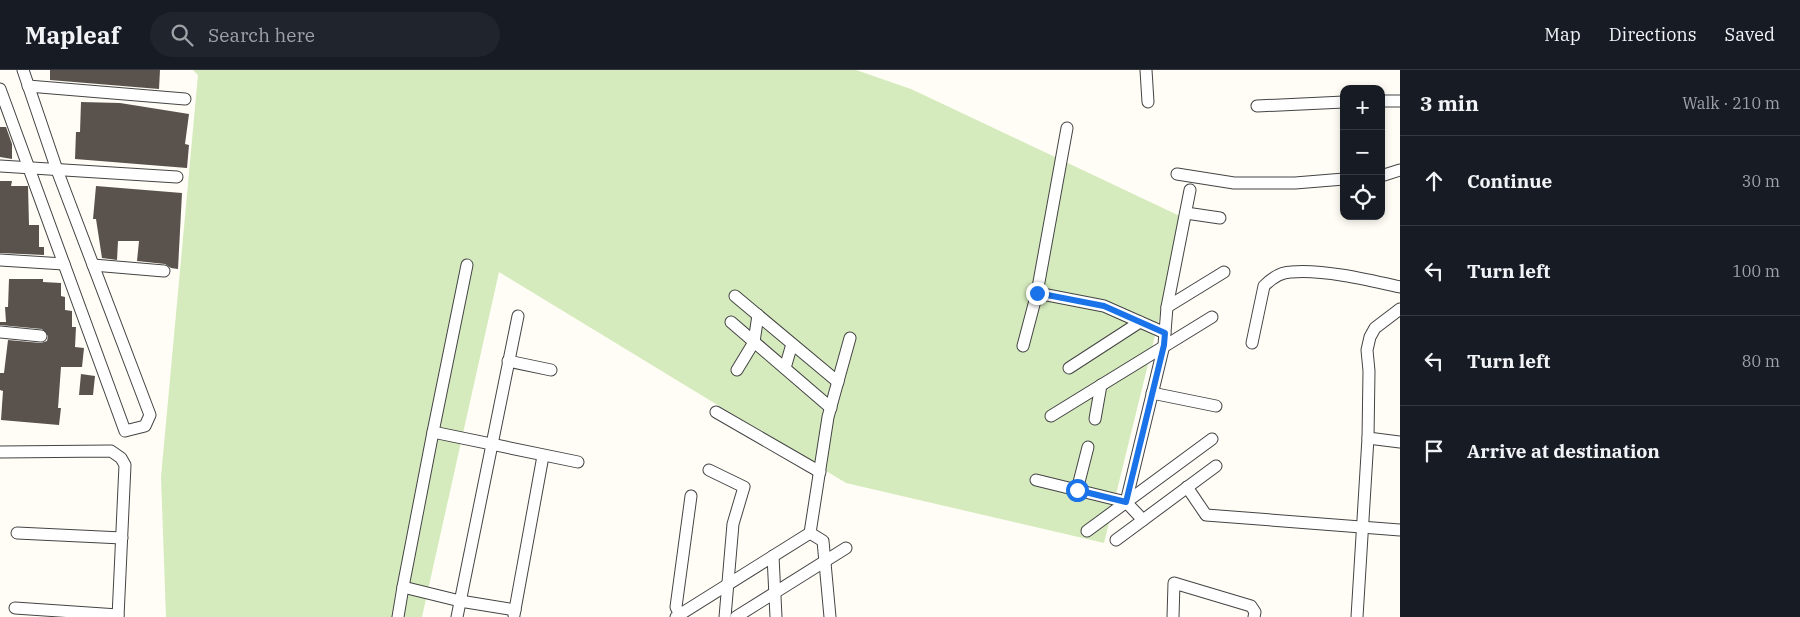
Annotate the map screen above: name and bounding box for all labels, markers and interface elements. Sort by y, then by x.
search box [150,12,500,57]
text: Mapleaf [25,19,120,51]
icon: search [168,21,196,49]
text: Search here [208,23,315,47]
text: Map [1544,23,1581,46]
text: Directions [1609,23,1697,46]
text: Saved [1725,23,1775,46]
map controls [1340,85,1385,220]
button: + [1340,85,1385,130]
text: 3 min [1420,89,1479,117]
text: Walk · 210 m [1682,93,1780,113]
button: − [1340,130,1385,175]
icon: ahead [1420,167,1448,195]
text: Continue [1467,169,1552,193]
text: 30 m [1742,171,1780,191]
button: locate [1340,175,1385,220]
icon: left [1420,257,1448,285]
text: Turn left [1467,259,1550,283]
text: 100 m [1732,261,1780,281]
route end [1026,282,1049,305]
icon: left [1420,347,1448,375]
text: Turn left [1467,349,1550,373]
text: 80 m [1742,351,1780,371]
icon: arrive [1420,437,1448,465]
text: Arrive at destination [1467,439,1660,463]
route start [1066,479,1089,502]

